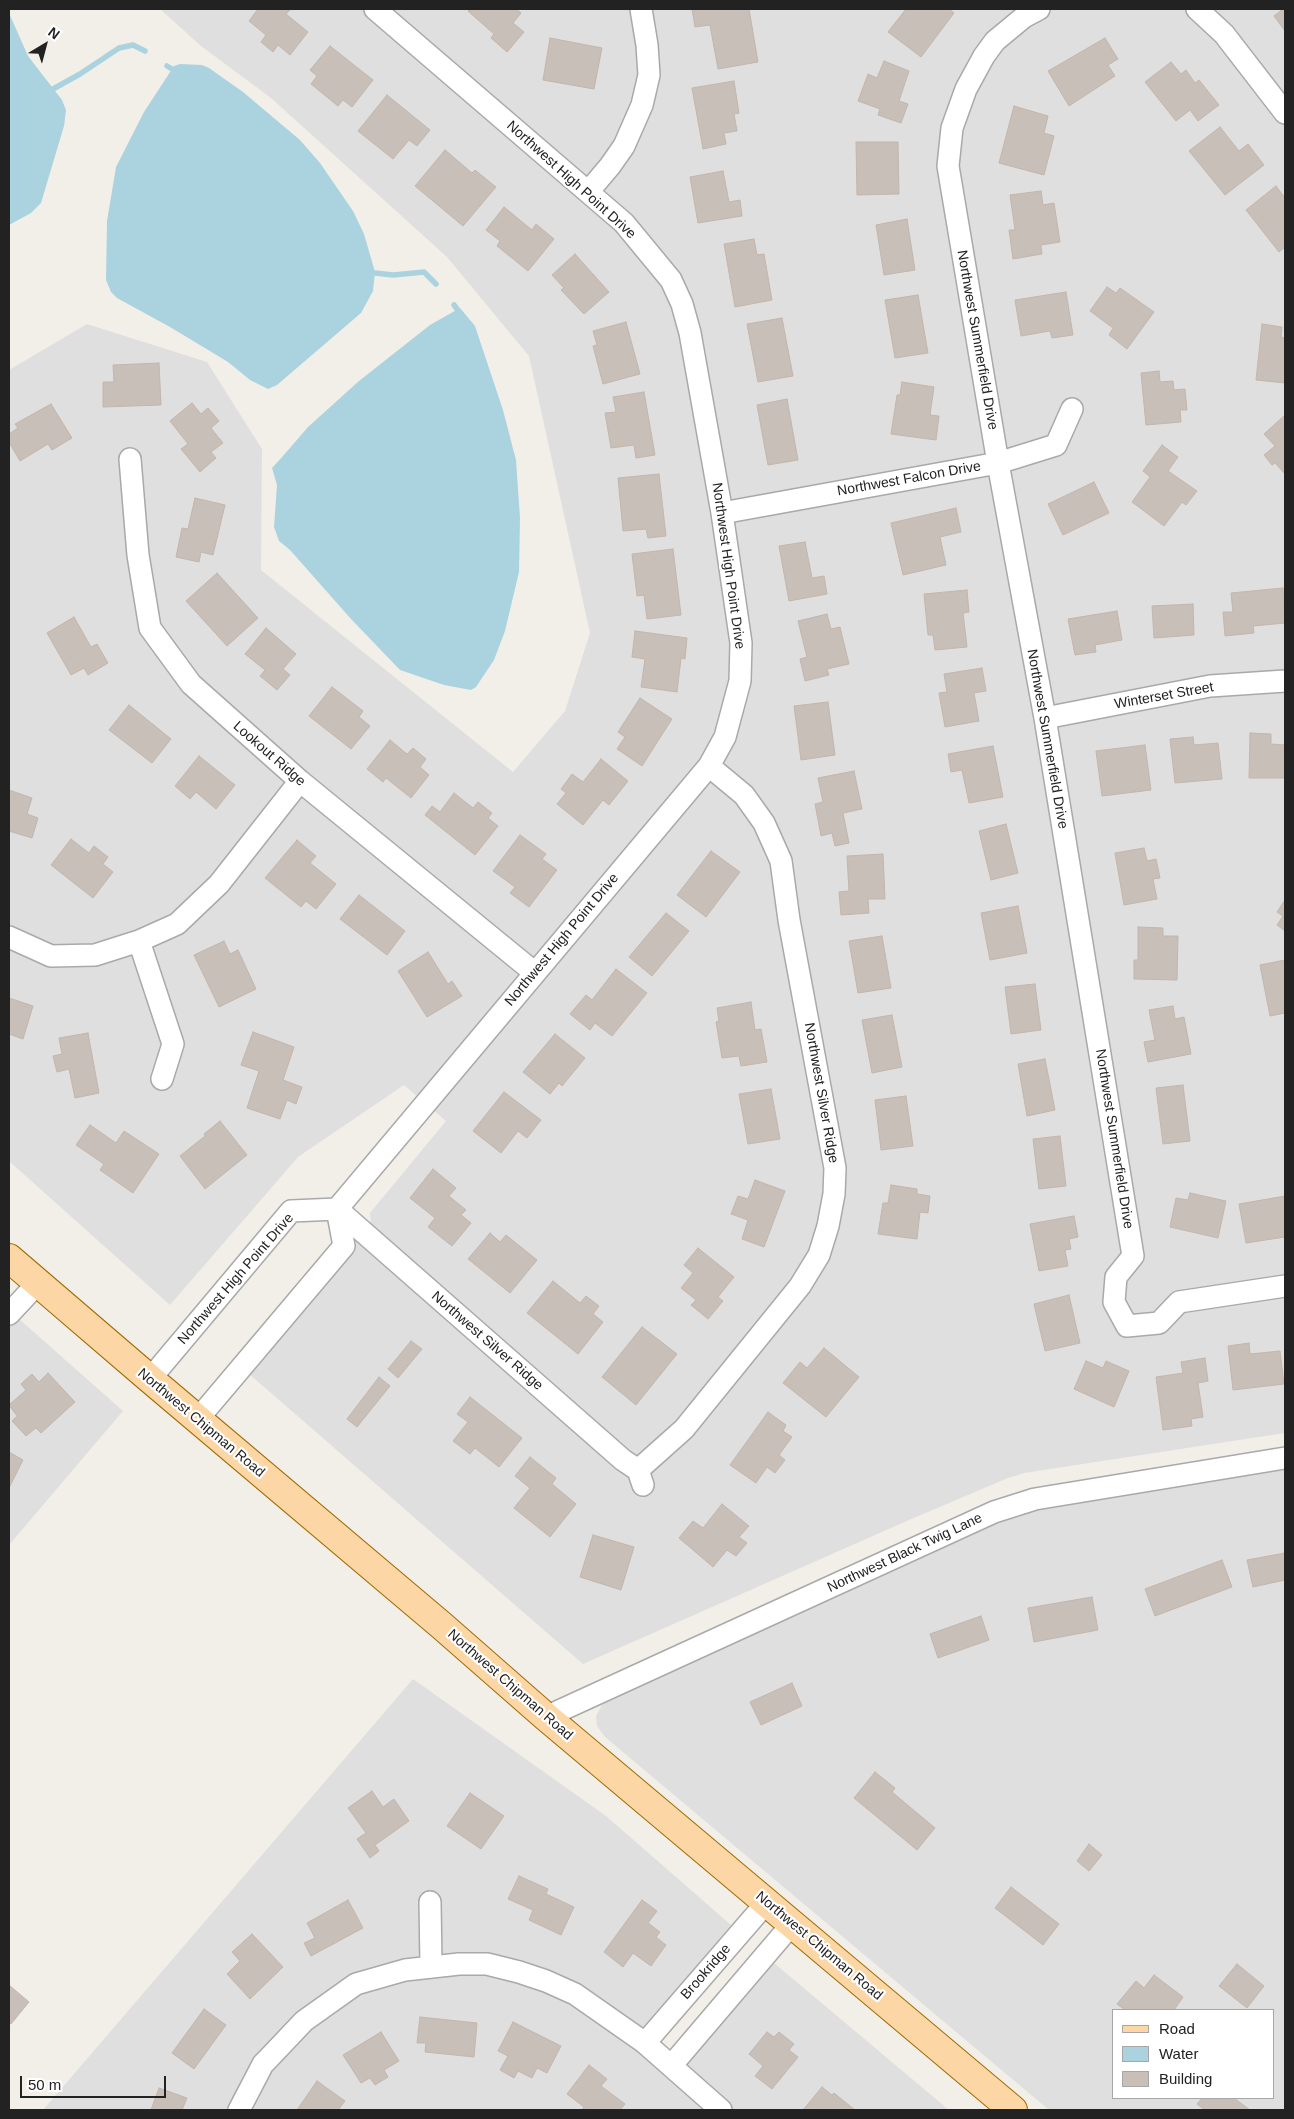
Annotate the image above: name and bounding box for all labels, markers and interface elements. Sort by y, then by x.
north arrow [20,20,70,70]
text: N [45,24,63,42]
street label: Northwest High Point Drive [503,118,639,242]
street label: Northwest Summerfield Drive [953,249,1001,431]
street label: Northwest Falcon Drive [836,458,982,500]
street label: Northwest High Point Drive [708,482,748,650]
street label: Northwest Summerfield Drive [1023,648,1071,830]
street label: Winterset Street [1113,679,1215,713]
street label: Lookout Ridge [229,718,309,790]
street label: Northwest High Point Drive [502,870,622,1010]
street label: Northwest Silver Ridge [800,1021,842,1165]
street label: Northwest Summerfield Drive [1091,1048,1137,1230]
street label: Northwest High Point Drive [175,1210,297,1348]
street label: Northwest Silver Ridge [428,1288,546,1394]
street label: Northwest Chipman Road [134,1365,268,1481]
street label: Northwest Black Twig Lane [825,1510,985,1596]
street label: Northwest Chipman Road [444,1626,576,1744]
street label: Northwest Chipman Road [752,1888,886,2004]
street label: Brookridge [677,1941,735,2003]
legend [1112,2009,1274,2099]
text: Road [1159,2020,1195,2037]
text: Water [1159,2045,1198,2062]
scale bar [22,2066,169,2098]
text: Building [1159,2070,1212,2087]
text: 50 m [28,2076,61,2093]

